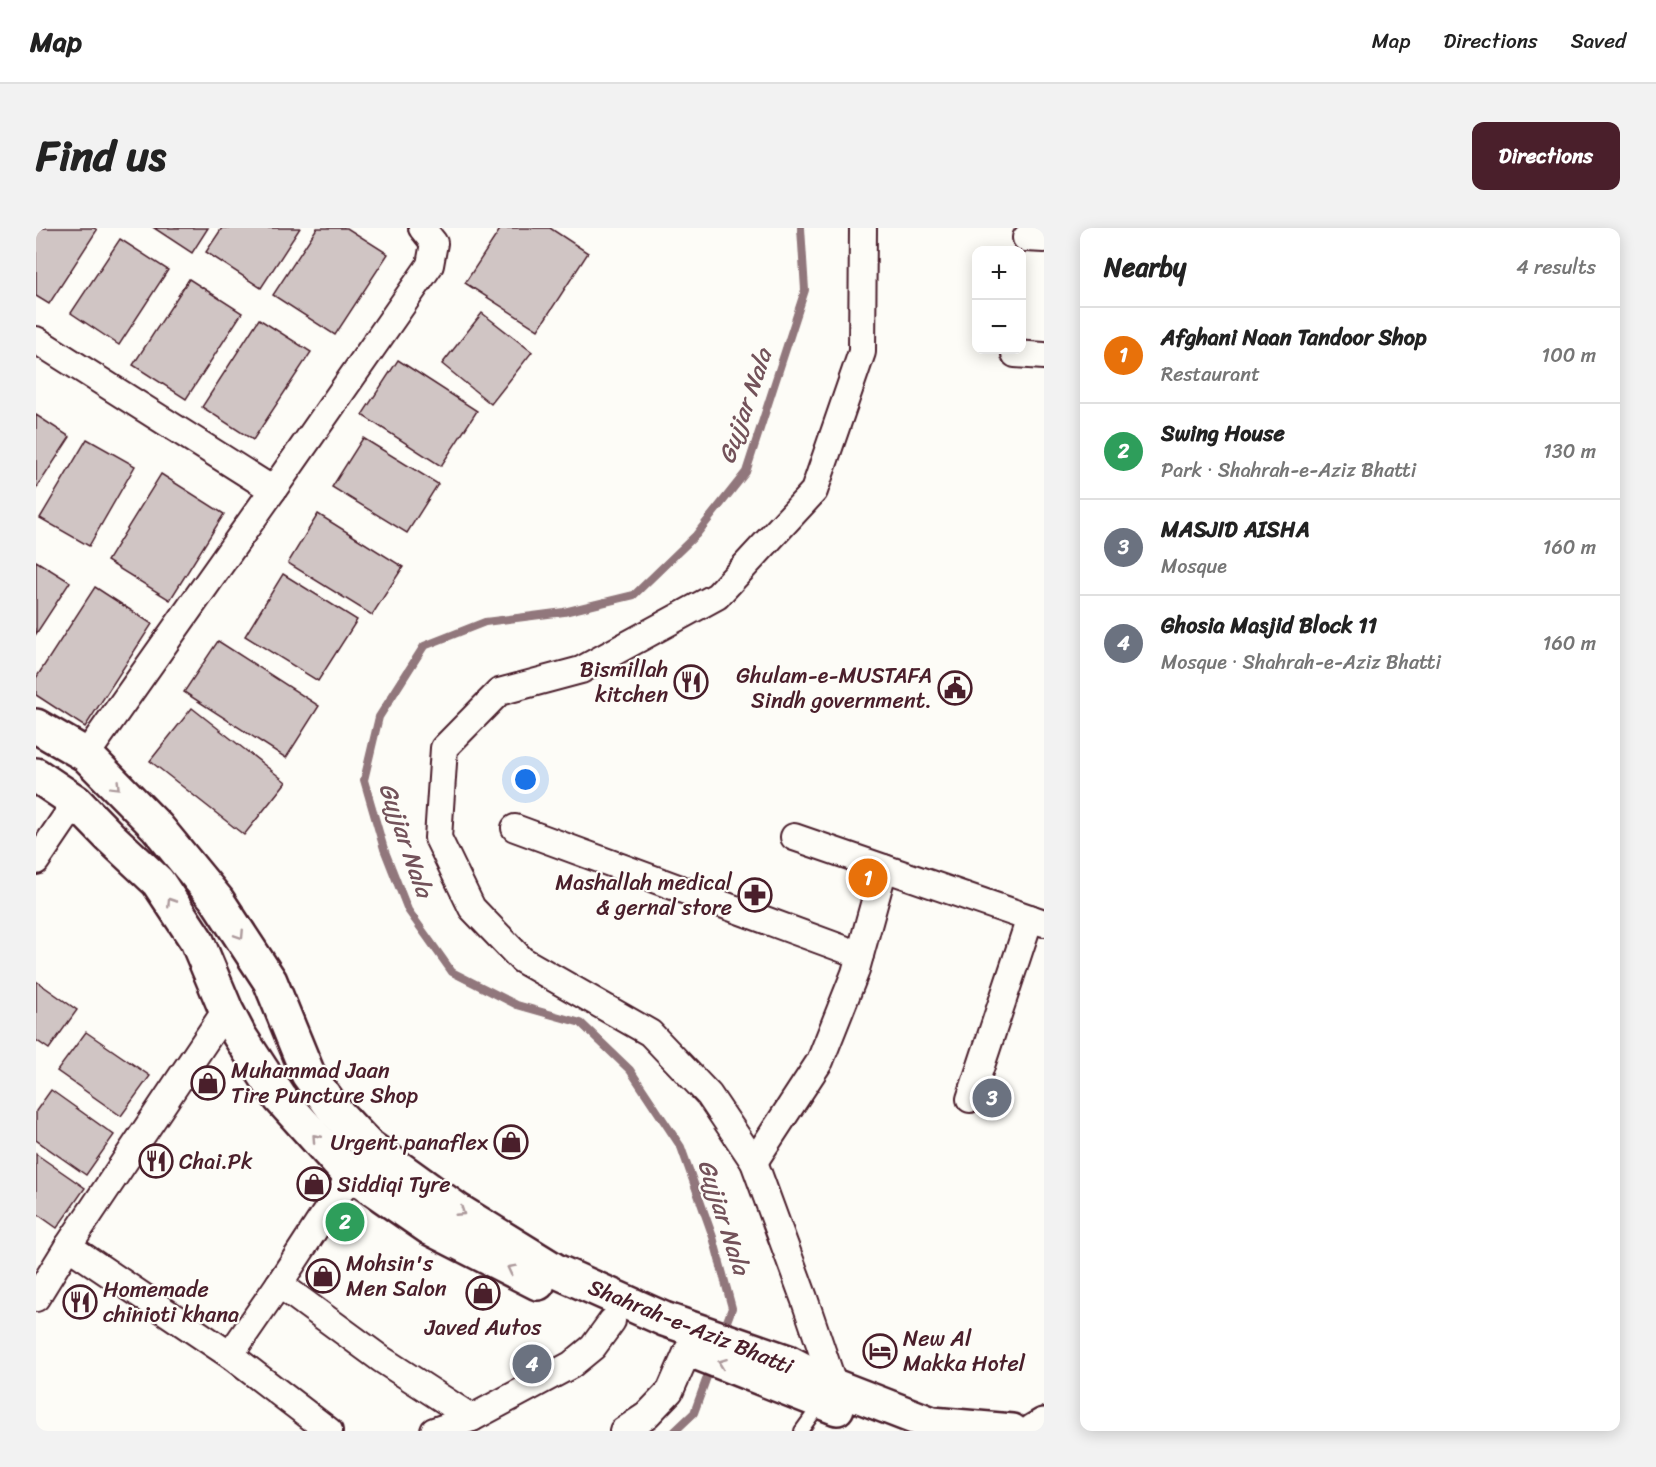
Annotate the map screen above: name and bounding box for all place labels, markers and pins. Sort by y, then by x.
place label: Bismillah kitchen [580,650,668,714]
place label: Ghulam-e-MUSTAFA Sindh government. [736,656,932,720]
restaurant icon: Bismillah kitchen [673,664,709,700]
public building icon: Ghulam-e-MUSTAFA Sindh government. [937,670,973,706]
pin: 1 [848,856,888,900]
place label: Mashallah medical & gernal store [555,863,733,927]
pharmacy icon: Mashallah medical & gernal store [737,877,773,913]
place label: Muhammad Jaan Tire Puncture Shop [231,1051,419,1115]
shop icon: Muhammad Jaan Tire Puncture Shop [190,1065,226,1101]
pin: 3 [972,1076,1012,1120]
place label: Urgent panaflex [331,1123,489,1162]
shop icon: Urgent panaflex [493,1124,529,1160]
place label: Chai.Pk [179,1142,253,1181]
restaurant icon: Chai.Pk [138,1143,174,1179]
place label: Siddiqi Tyre [337,1165,451,1204]
shop icon: Siddiqi Tyre [296,1166,332,1202]
pin: 2 [326,1200,364,1244]
place label: Mohsin's Men Salon [346,1244,447,1308]
shop icon: Mohsin's Men Salon [305,1258,341,1294]
place label: Homemade chinioti khana [103,1270,239,1334]
shop icon: Javed Autos [465,1275,501,1311]
restaurant icon: Homemade chinioti khana [62,1284,98,1320]
place label: Javed Autos [424,1308,542,1347]
place label: New Al Makka Hotel [903,1319,1026,1383]
hotel icon: New Al Makka Hotel [862,1333,898,1369]
pin: 4 [512,1342,552,1386]

